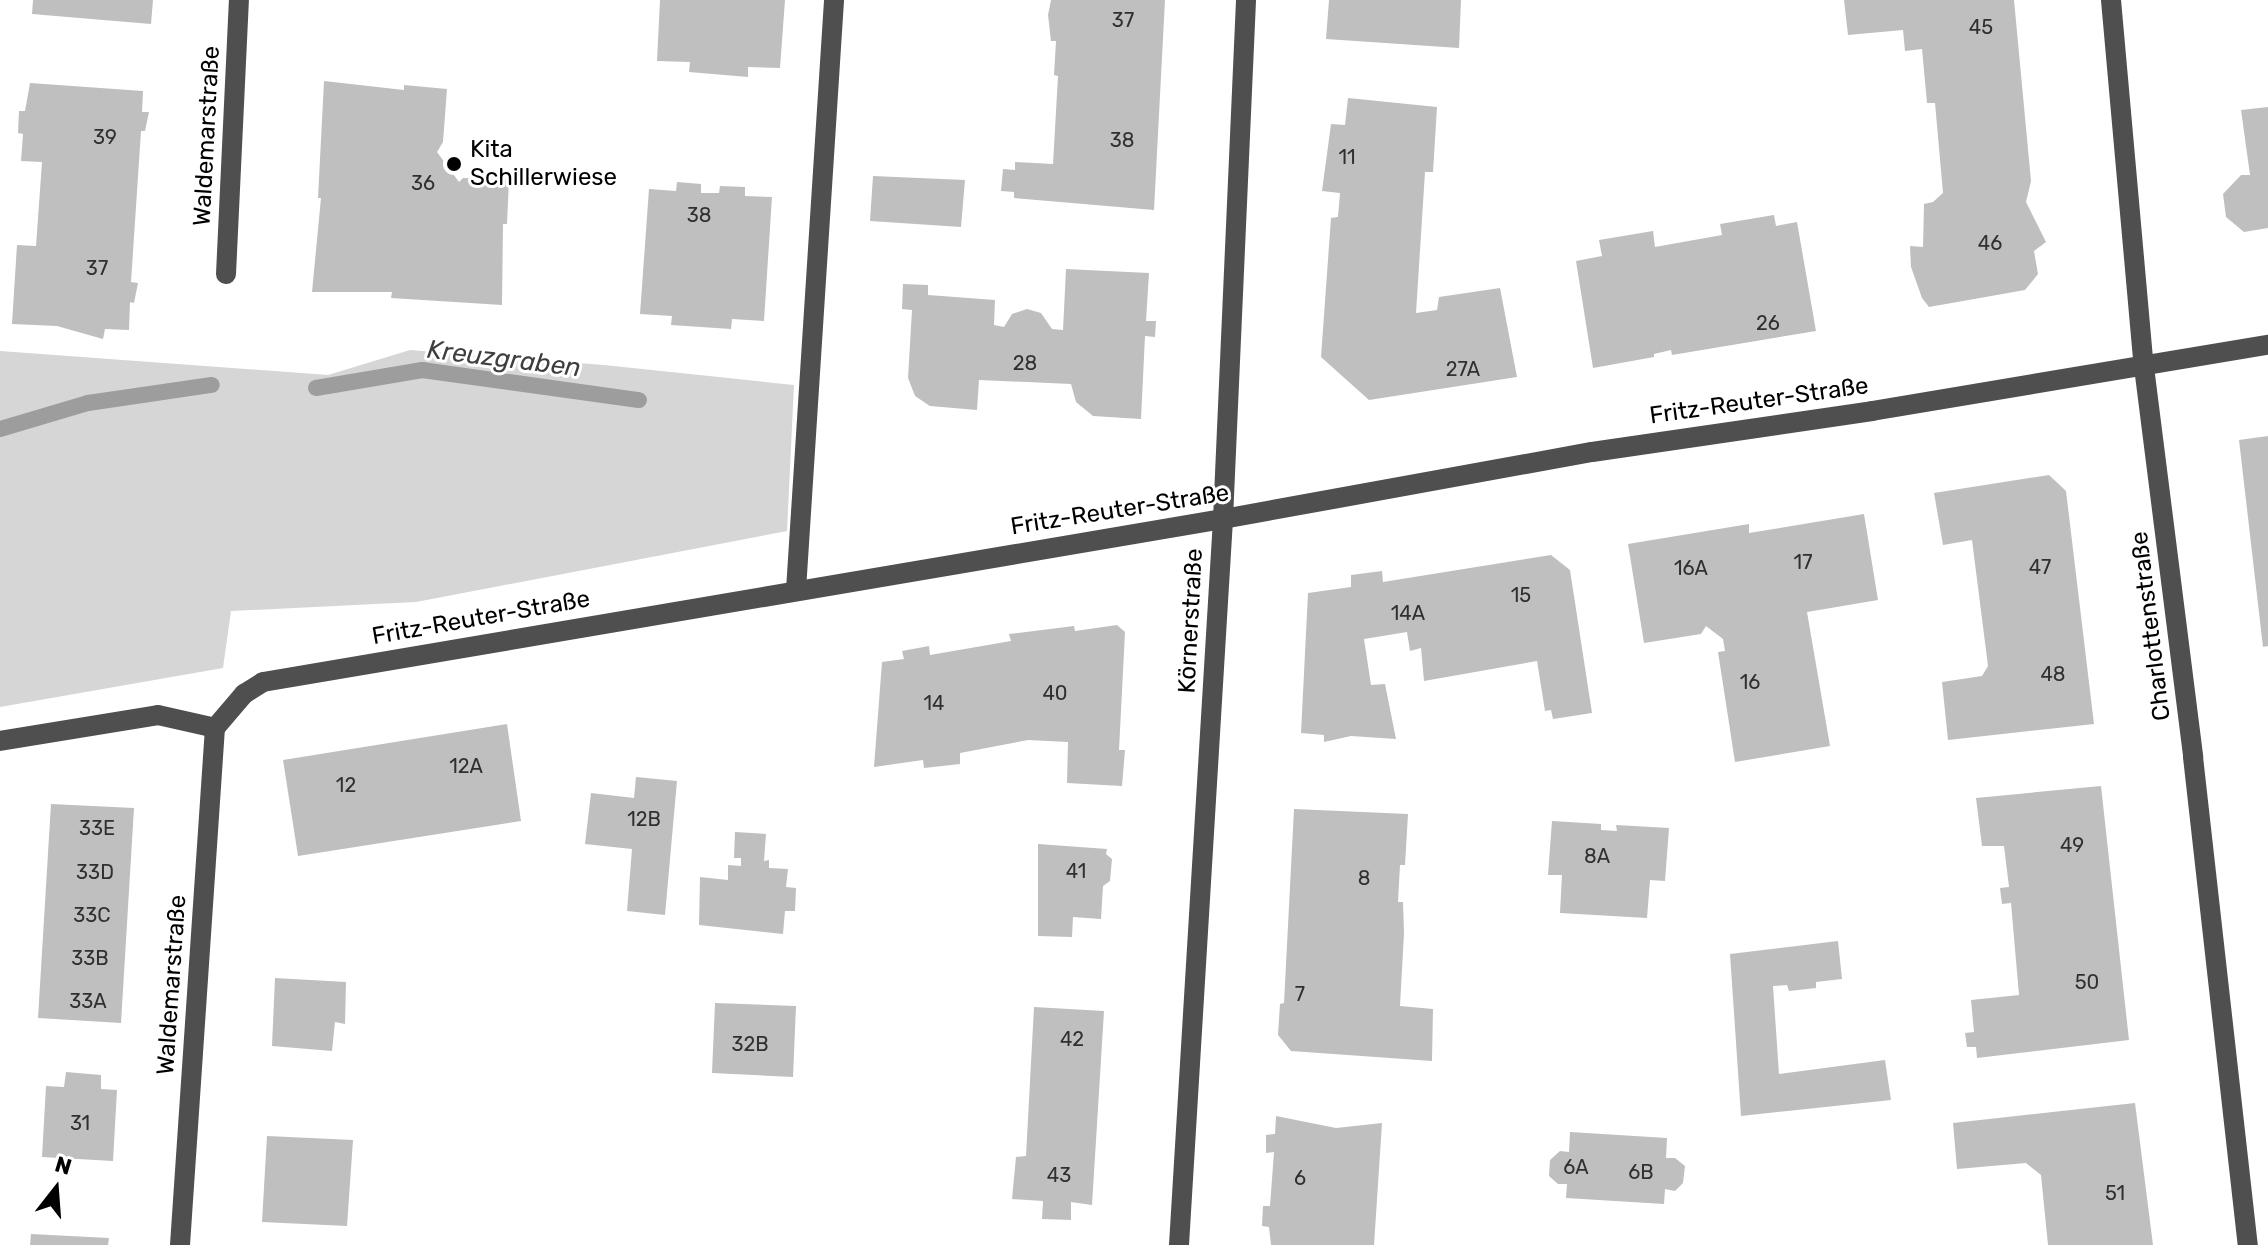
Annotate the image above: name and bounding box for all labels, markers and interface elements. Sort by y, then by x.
house number: 37 [1112,8,1134,32]
house number: 45 [1969,15,1993,39]
street label: Waldemarstraße [188,45,226,227]
house number: 39 [93,125,117,149]
house number: 38 [1110,128,1134,152]
place label: Kita Schillerwiese [470,136,617,192]
house number: 11 [1338,145,1356,169]
marker: Kita Schillerwiese [445,155,463,173]
house number: 36 [411,171,435,195]
house number: 38 [687,203,711,227]
house number: 46 [1978,231,2002,255]
house number: 37 [86,256,108,280]
house number: 26 [1756,311,1780,335]
water label: Kreuzgraben [425,334,583,384]
house number: 28 [1013,351,1037,375]
house number: 27A [1446,357,1480,381]
street label: Fritz-Reuter-Straße [1648,371,1870,431]
street label: Fritz-Reuter-Straße [1009,479,1231,541]
street label: Charlottenstraße [2125,530,2177,722]
street label: Körnerstraße [1173,548,1209,694]
house number: 17 [1794,550,1812,574]
house number: 47 [2029,555,2051,579]
house number: 16A [1674,556,1708,580]
house number: 15 [1511,583,1531,607]
street label: Fritz-Reuter-Straße [370,585,592,651]
house number: 14A [1391,601,1425,625]
house number: 48 [2040,662,2066,686]
house number: 16 [1740,670,1760,694]
house number: 40 [1042,681,1068,705]
house number: 14 [924,691,944,715]
house number: 12A [449,754,483,778]
house number: 12 [336,773,356,797]
house number: 12B [627,807,661,831]
house number: 33E [79,816,115,840]
house number: 49 [2060,833,2084,857]
house number: 8A [1584,844,1610,868]
house number: 41 [1066,859,1086,883]
house number: 33D [76,860,114,884]
house number: 8 [1358,866,1370,890]
street label: Waldemarstraße [151,894,193,1076]
house number: 33C [73,903,111,927]
house number: 33B [71,946,109,970]
house number: 50 [2075,970,2099,994]
house number: 7 [1295,982,1305,1006]
house number: 33A [69,989,107,1013]
house number: 42 [1060,1027,1084,1051]
house number: 32B [731,1032,769,1056]
house number: 31 [70,1111,90,1135]
north arrow [16,1149,96,1229]
text: N [52,1150,75,1181]
house number: 6A [1563,1155,1589,1179]
house number: 6B [1628,1160,1654,1184]
house number: 43 [1047,1163,1071,1187]
house number: 6 [1294,1166,1306,1190]
house number: 51 [2105,1181,2125,1205]

